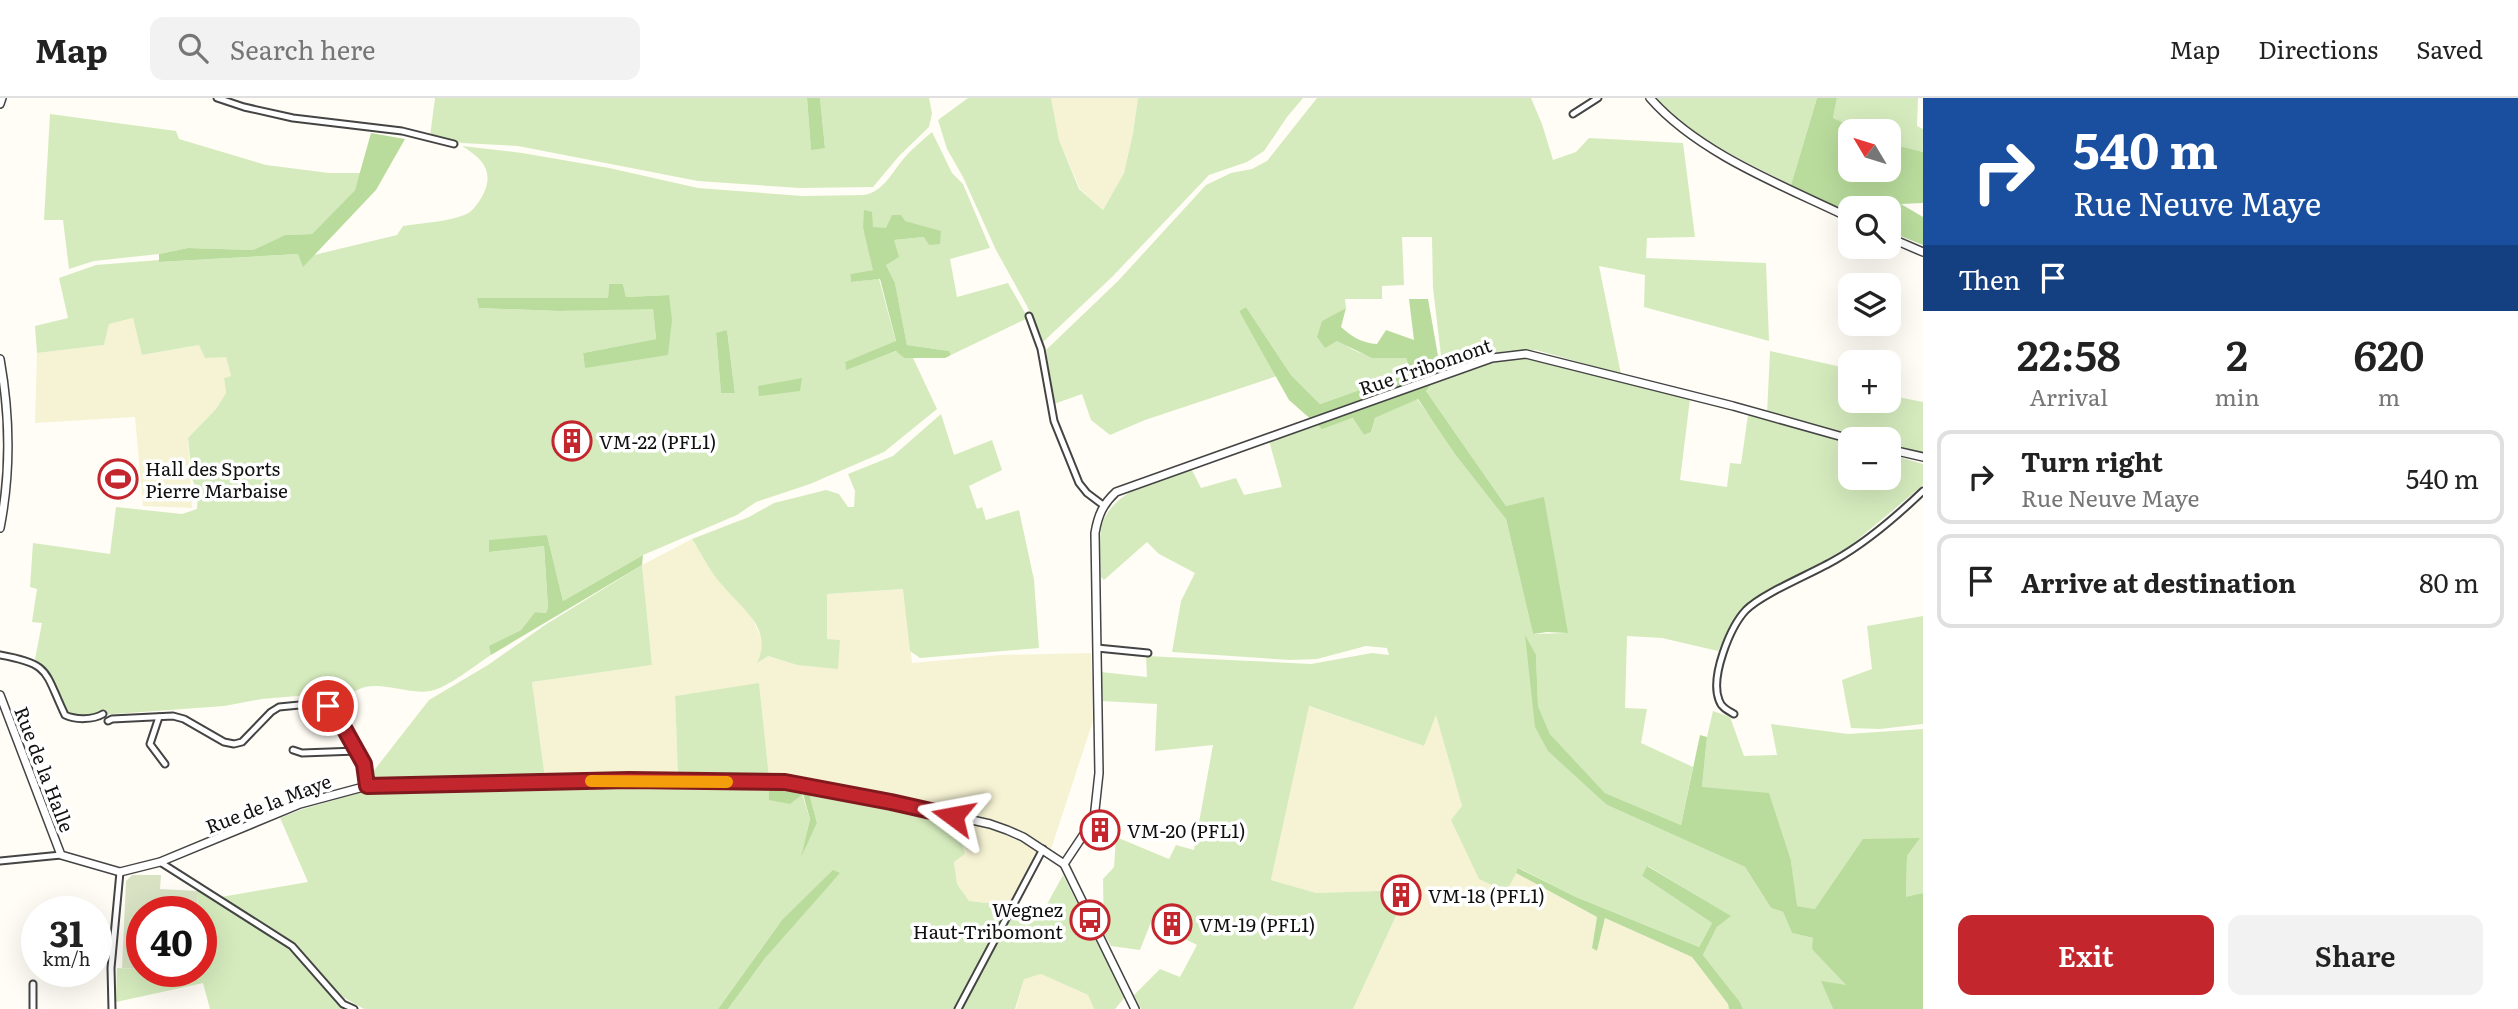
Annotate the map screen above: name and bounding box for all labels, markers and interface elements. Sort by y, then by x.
search box [150,17,640,80]
text: Map [35,24,108,73]
icon: search [174,29,212,67]
text: Search here [230,29,376,68]
text: Map [2169,31,2220,66]
text: Directions [2258,31,2378,66]
text: Saved [2416,31,2483,66]
text: 540 m [2073,111,2218,184]
north arrow [1838,119,1900,182]
map controls [1838,119,1901,490]
icon: right [1958,126,2049,217]
text: Rue Neuve Maye [2073,178,2321,226]
button: search [1838,196,1901,259]
text: Then [1958,259,2020,298]
icon: arrive [2034,259,2072,297]
button: layers [1838,273,1901,336]
text: 22:58 [2017,322,2121,384]
text: 2 [2226,322,2248,384]
text: 620 [2353,322,2424,384]
street label: Rue Tribomont [1355,330,1495,402]
button: + [1838,350,1901,413]
text: Arrival [2030,379,2108,413]
text: min [2215,379,2260,413]
text: m [2378,379,2400,413]
building icon: VM-22 (PFL1) [551,420,593,462]
place label: VM-22 (PFL1) [599,427,716,455]
button: − [1838,427,1901,490]
text: Turn right [2021,441,2163,480]
place label: Hall des Sports Pierre Marbaise [145,454,288,504]
sports icon: Hall des Sports Pierre Marbaise [97,458,139,500]
icon: right [1962,458,2000,496]
text: 540 m [2406,458,2479,497]
text: Rue Neuve Maye [2021,480,2199,514]
icon: arrive [1962,562,2000,600]
text: Arrive at destination [2021,562,2296,601]
text: 80 m [2419,562,2479,601]
pin [298,676,358,736]
icon: arrive [309,687,347,725]
street label: Rue de la Halle [8,702,82,836]
street label: Rue de la Maye [201,766,335,840]
position arrow [916,779,990,853]
building icon: VM-20 (PFL1) [1079,809,1121,851]
place label: VM-20 (PFL1) [1127,816,1246,844]
building icon: VM-18 (PFL1) [1380,874,1422,916]
place label: VM-18 (PFL1) [1428,881,1545,909]
place label: Wegnez Haut-Tribomont [913,895,1063,945]
speed limit sign: 40 [126,896,217,987]
bus stop icon: Wegnez Haut-Tribomont [1069,899,1111,941]
building icon: VM-19 (PFL1) [1151,903,1193,945]
text: 31 [49,906,84,958]
place label: VM-19 (PFL1) [1199,910,1315,938]
button: Exit [1958,915,2214,995]
button: Share [2228,915,2483,995]
text: km/h [43,945,90,972]

